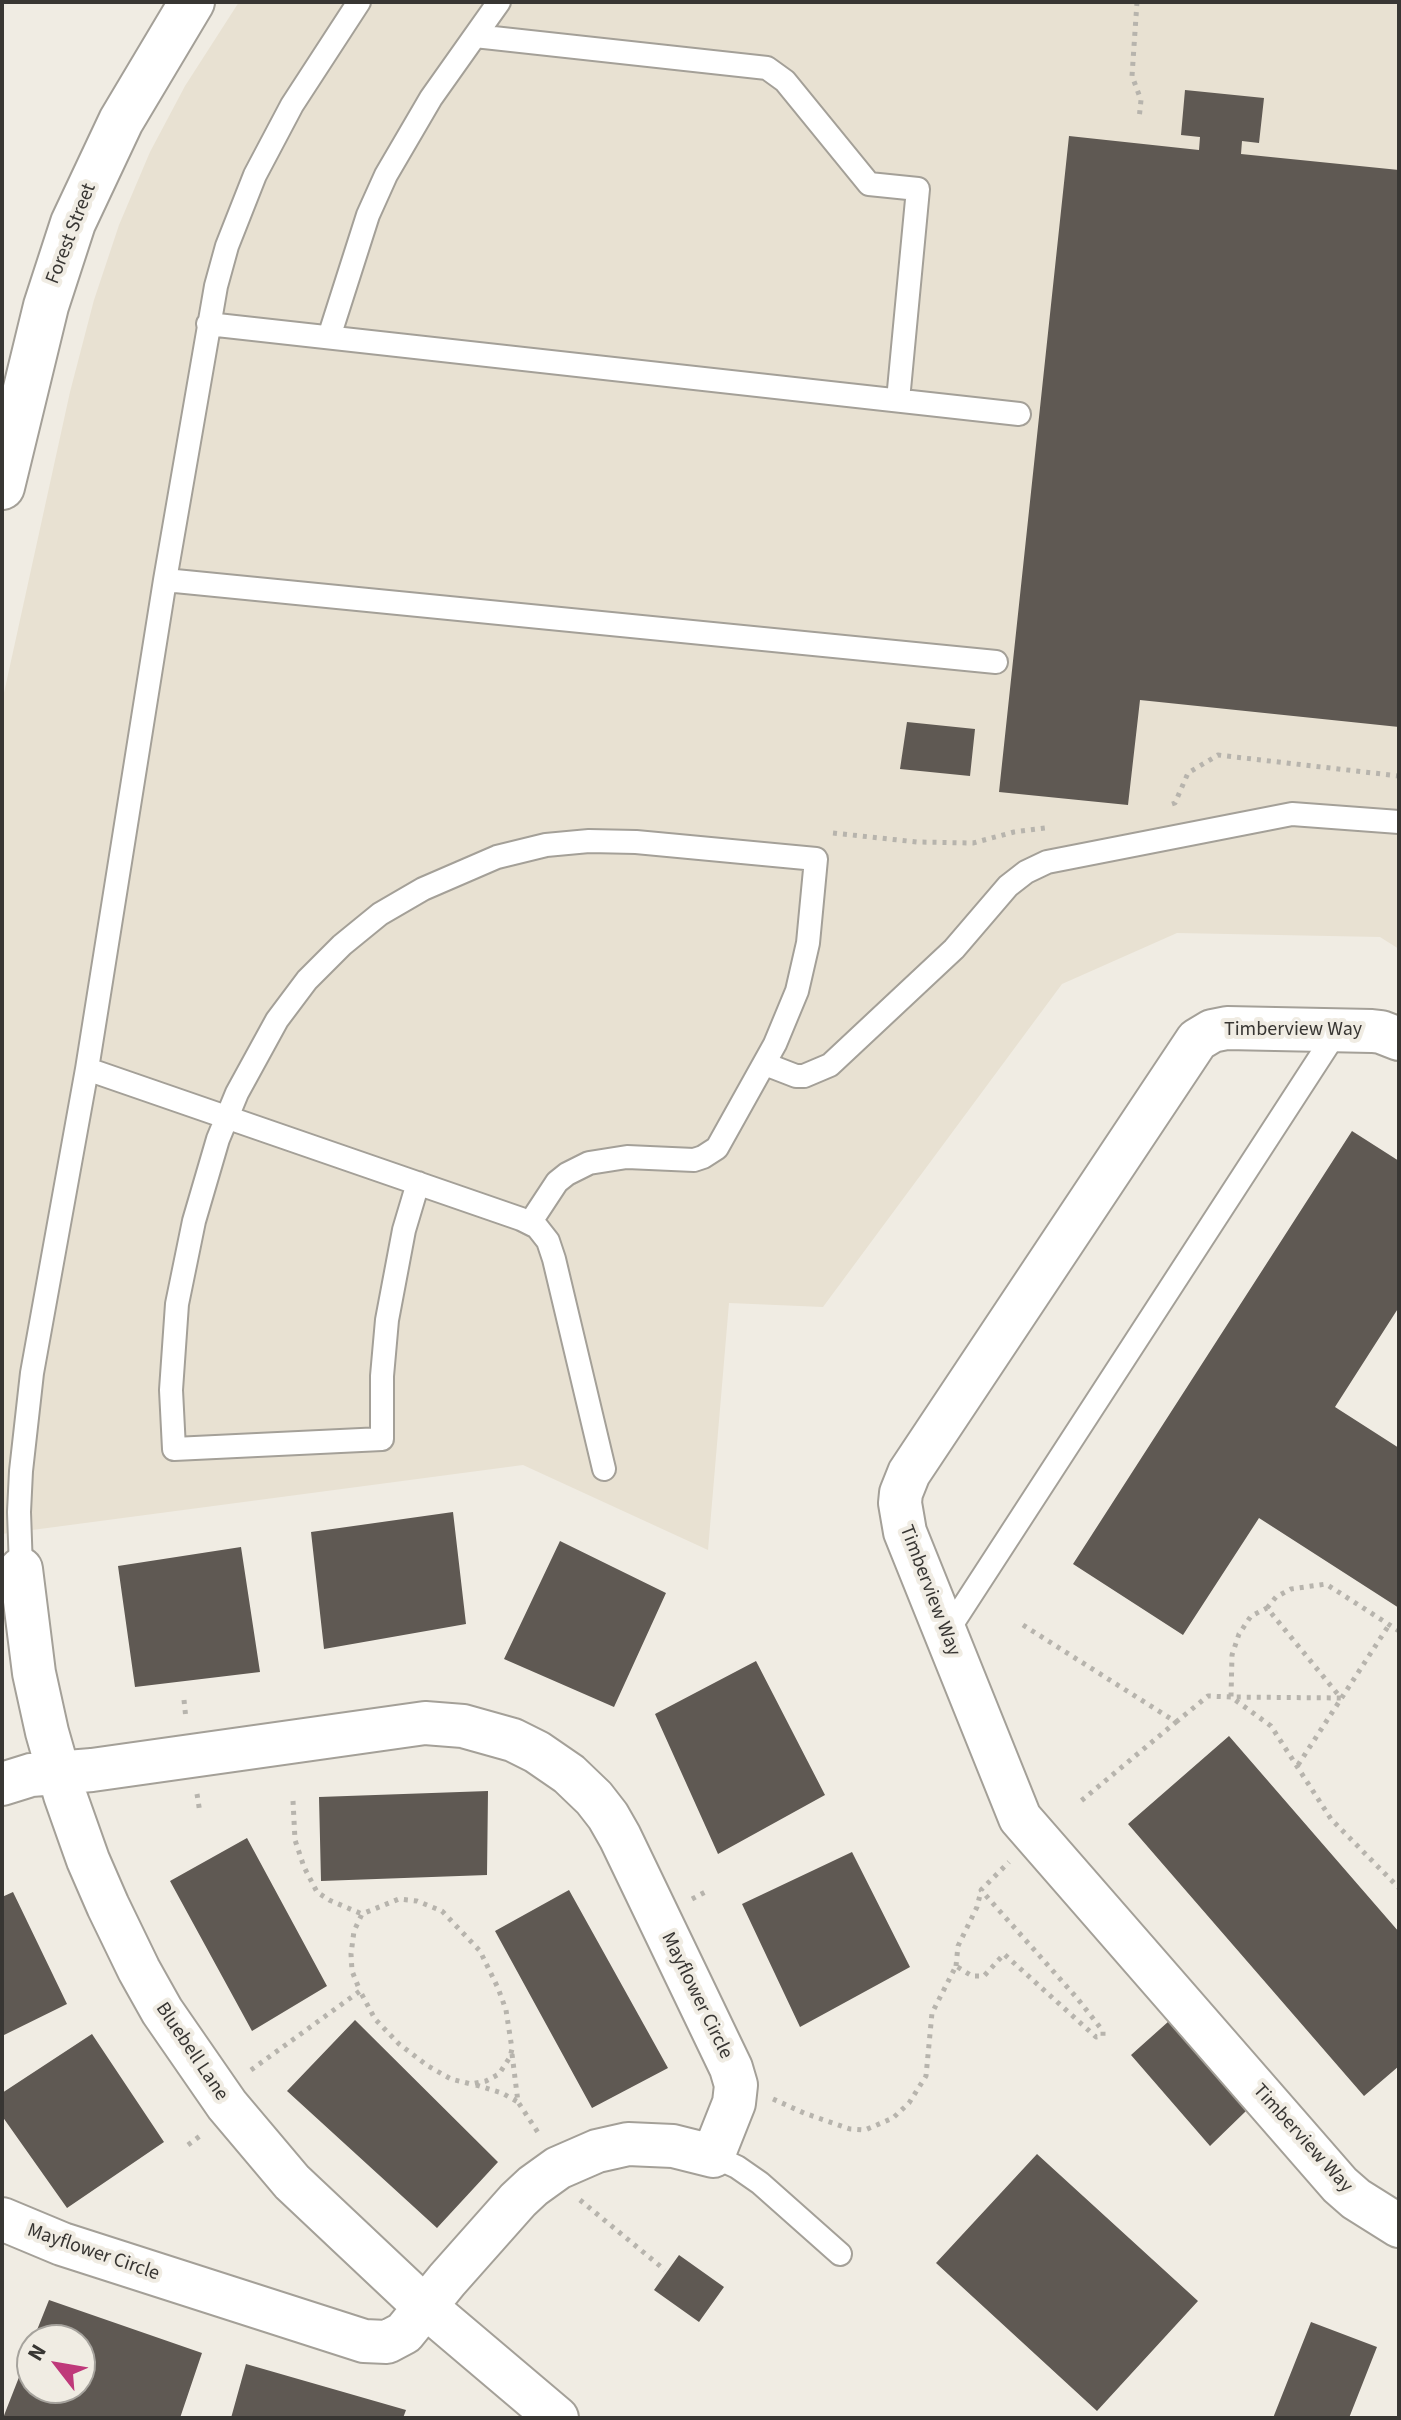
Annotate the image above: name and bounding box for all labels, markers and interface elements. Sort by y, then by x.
street label: Forest Street [42,180,102,288]
street label: Timberview Way [1224,1019,1362,1043]
street label: Timberview Way [893,1522,965,1660]
street label: Mayflower Circle [655,1929,737,2063]
street label: Bluebell Lane [149,1998,233,2106]
street label: Timberview Way [1247,2080,1357,2198]
street label: Mayflower Circle [24,2219,162,2287]
north arrow [16,2324,96,2404]
text: N [20,2338,55,2367]

